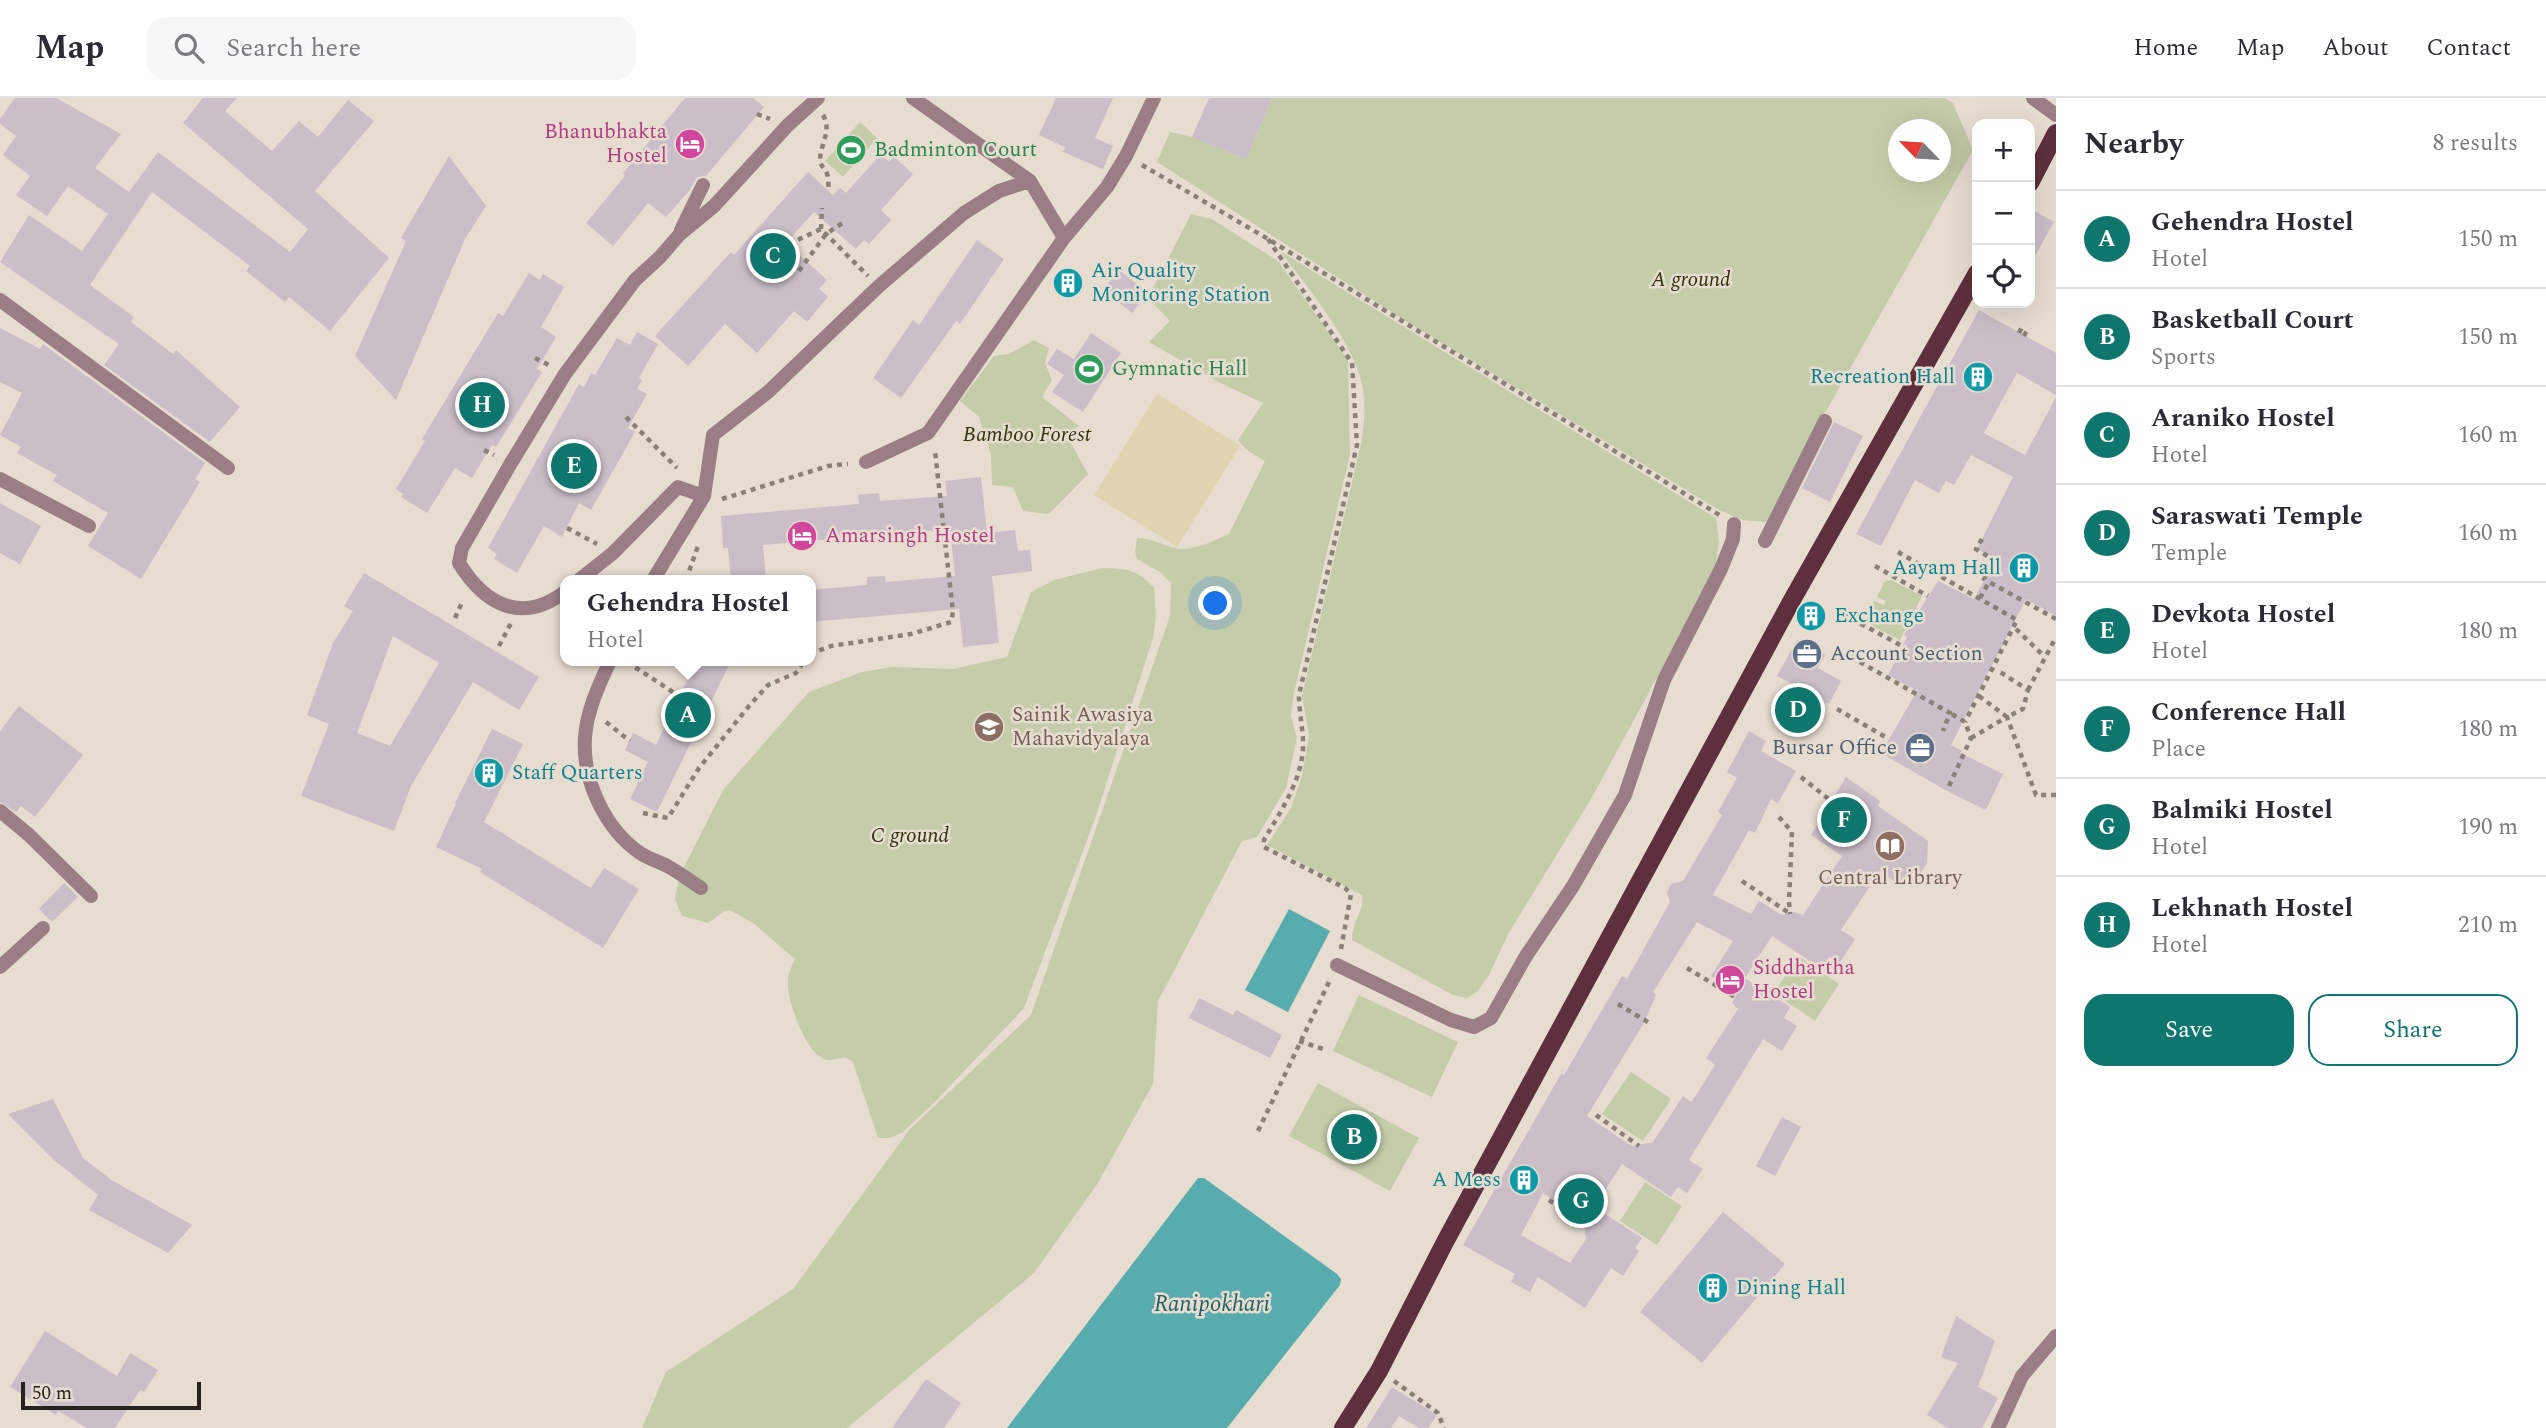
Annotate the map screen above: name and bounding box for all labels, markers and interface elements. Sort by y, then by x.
search box [146,17,636,80]
text: Map [35,23,104,73]
text: Search here [226,28,361,68]
icon: search [170,29,208,67]
text: Home [2133,30,2198,66]
text: Map [2236,30,2284,66]
text: About [2322,30,2388,66]
text: Contact [2426,30,2511,66]
place label: Bhanubhakta Hostel [544,116,668,172]
north arrow [1888,119,1951,182]
map controls [1972,119,2035,308]
button: + [1972,119,2035,182]
text: Nearby [2084,121,2183,167]
text: 8 results [2433,126,2518,161]
hotel icon: Bhanubhakta Hostel [673,127,707,161]
sports icon: Badminton Court [834,133,868,167]
place label: Badminton Court [874,134,1037,166]
button: − [1972,182,2035,245]
text: Gehendra Hostel [2151,202,2354,242]
text: A [2098,222,2116,257]
text: 150 m [2458,222,2518,257]
pin: C [750,230,796,282]
text: Hotel [2151,242,2208,277]
button: locate [1972,245,2035,308]
place label: Air Quality Monitoring Station [1091,255,1270,311]
park label: A ground [1650,264,1731,296]
building icon: Air Quality Monitoring Station [1051,266,1085,300]
text: Basketball Court [2151,300,2353,340]
text: B [2099,320,2115,355]
text: 150 m [2458,320,2518,355]
text: Sports [2151,340,2216,375]
sports icon: Gymnatic Hall [1072,352,1106,386]
place label: Gymnatic Hall [1112,353,1248,385]
building icon: Recreation Hall [1961,360,1995,394]
place label: Recreation Hall [1810,361,1955,393]
pin: H [459,379,505,431]
text: Araniko Hostel [2151,398,2335,438]
text: C [2099,418,2115,453]
text: 160 m [2458,418,2518,453]
park label: Bamboo Forest [963,419,1092,451]
text: Hotel [2151,438,2208,473]
pin: E [551,440,597,492]
text: Saraswati Temple [2151,496,2363,536]
text: D [2098,516,2116,551]
text: 160 m [2458,516,2518,551]
hotel icon: Amarsingh Hostel [785,519,819,553]
place label: Amarsingh Hostel [825,520,995,552]
text: Temple [2151,536,2227,571]
building icon: Aayam Hall [2007,551,2041,585]
place label: Aayam Hall [1892,552,2001,584]
popup [560,575,816,666]
text: Gehendra Hostel [587,583,789,623]
your location [1198,586,1232,620]
text: Devkota Hostel [2151,594,2335,634]
building icon: Exchange [1794,599,1828,633]
place label: Exchange [1834,600,1924,632]
text: E [2099,614,2115,649]
text: 180 m [2458,614,2518,649]
text: Hotel [587,623,644,658]
text: Hotel [2151,634,2208,669]
office icon: Account Section [1790,637,1824,671]
place label: Account Section [1830,638,1983,670]
pin: D [1775,684,1821,736]
pin: A [665,689,711,741]
text: Conference Hall [2151,692,2346,732]
place label: Sainik Awasiya Mahavidyalaya [1012,699,1154,755]
school or university icon: Sainik Awasiya Mahavidyalaya [972,710,1006,744]
text: F [2100,712,2114,747]
text: 180 m [2458,712,2518,747]
office icon: Bursar Office [1903,731,1937,765]
place label: Bursar Office [1772,732,1897,764]
text: Place [2151,732,2206,767]
building icon: Staff Quarters [472,756,506,790]
place label: Staff Quarters [512,757,643,789]
text: Balmiki Hostel [2151,790,2333,830]
pin: F [1821,794,1867,846]
text: G [2098,810,2116,845]
text: 190 m [2458,810,2518,845]
park label: C ground [871,820,949,852]
library icon: Central Library [1873,829,1907,863]
text: Hotel [2151,830,2208,865]
place label: Central Library [1818,862,1963,894]
text: Lekhnath Hostel [2151,888,2353,928]
text: H [2097,908,2117,943]
text: 210 m [2458,908,2518,943]
text: Hotel [2151,928,2208,963]
place label: Siddhartha Hostel [1753,952,1855,1008]
hotel icon: Siddhartha Hostel [1713,963,1747,997]
button: Save [2084,994,2294,1066]
button: Share [2308,994,2518,1066]
pin: B [1331,1111,1377,1163]
building icon: A Mess [1507,1163,1541,1197]
place label: A Mess [1432,1164,1501,1196]
pin: G [1558,1175,1604,1227]
building icon: Dining Hall [1696,1271,1730,1305]
place label: Dining Hall [1736,1272,1846,1304]
water label: Ranipokhari [1154,1287,1270,1322]
scale bar [21,1379,201,1411]
text: 50 m [32,1379,72,1408]

